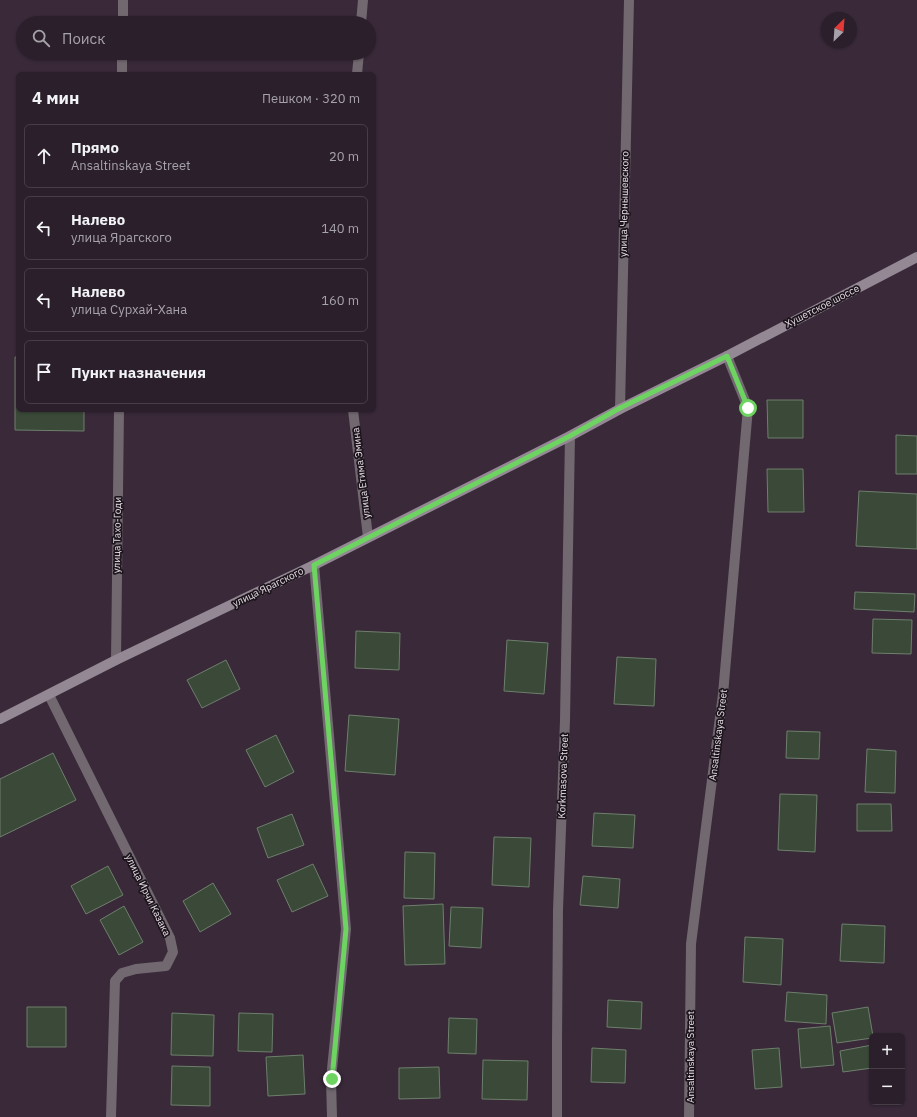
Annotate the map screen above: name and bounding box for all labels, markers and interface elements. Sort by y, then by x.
north arrow [821,12,857,48]
search box [16,16,376,60]
icon: search [30,27,52,49]
text: Поиск [62,29,105,48]
text: 4 мин [32,87,79,109]
text: Пешком · 320 m [262,90,360,107]
text: Прямо [71,138,119,157]
icon: ahead [33,145,55,167]
text: 20 m [329,148,359,165]
street label: улица Чернышевского [617,151,631,257]
text: Ansaltinskaya Street [71,157,191,174]
text: Налево [71,210,125,229]
icon: left [33,217,55,239]
text: 140 m [321,220,359,237]
text: улица Ярагского [71,229,172,246]
street label: Хушетское шоссе [783,281,862,330]
text: Налево [71,282,125,301]
icon: left [33,289,55,311]
text: 160 m [321,292,359,309]
text: улица Сурхай-Хана [71,301,187,318]
icon: arrive [33,361,55,383]
text: Пункт назначения [71,363,206,382]
route start [739,399,757,417]
street label: улица Етима Эмина [349,426,373,519]
street label: улица Тахо-Годи [110,497,124,573]
street label: улица Ярагского [230,564,306,610]
street label: Ansaltinskaya Street [706,688,730,781]
street label: Korkmasova Street [555,733,571,819]
street label: улица Ирчи Казака [123,852,174,939]
street label: Ansaltinskaya Street [684,1011,697,1103]
map controls [869,1033,905,1105]
button: + [869,1033,905,1069]
button: − [869,1069,905,1105]
route end [323,1070,341,1088]

